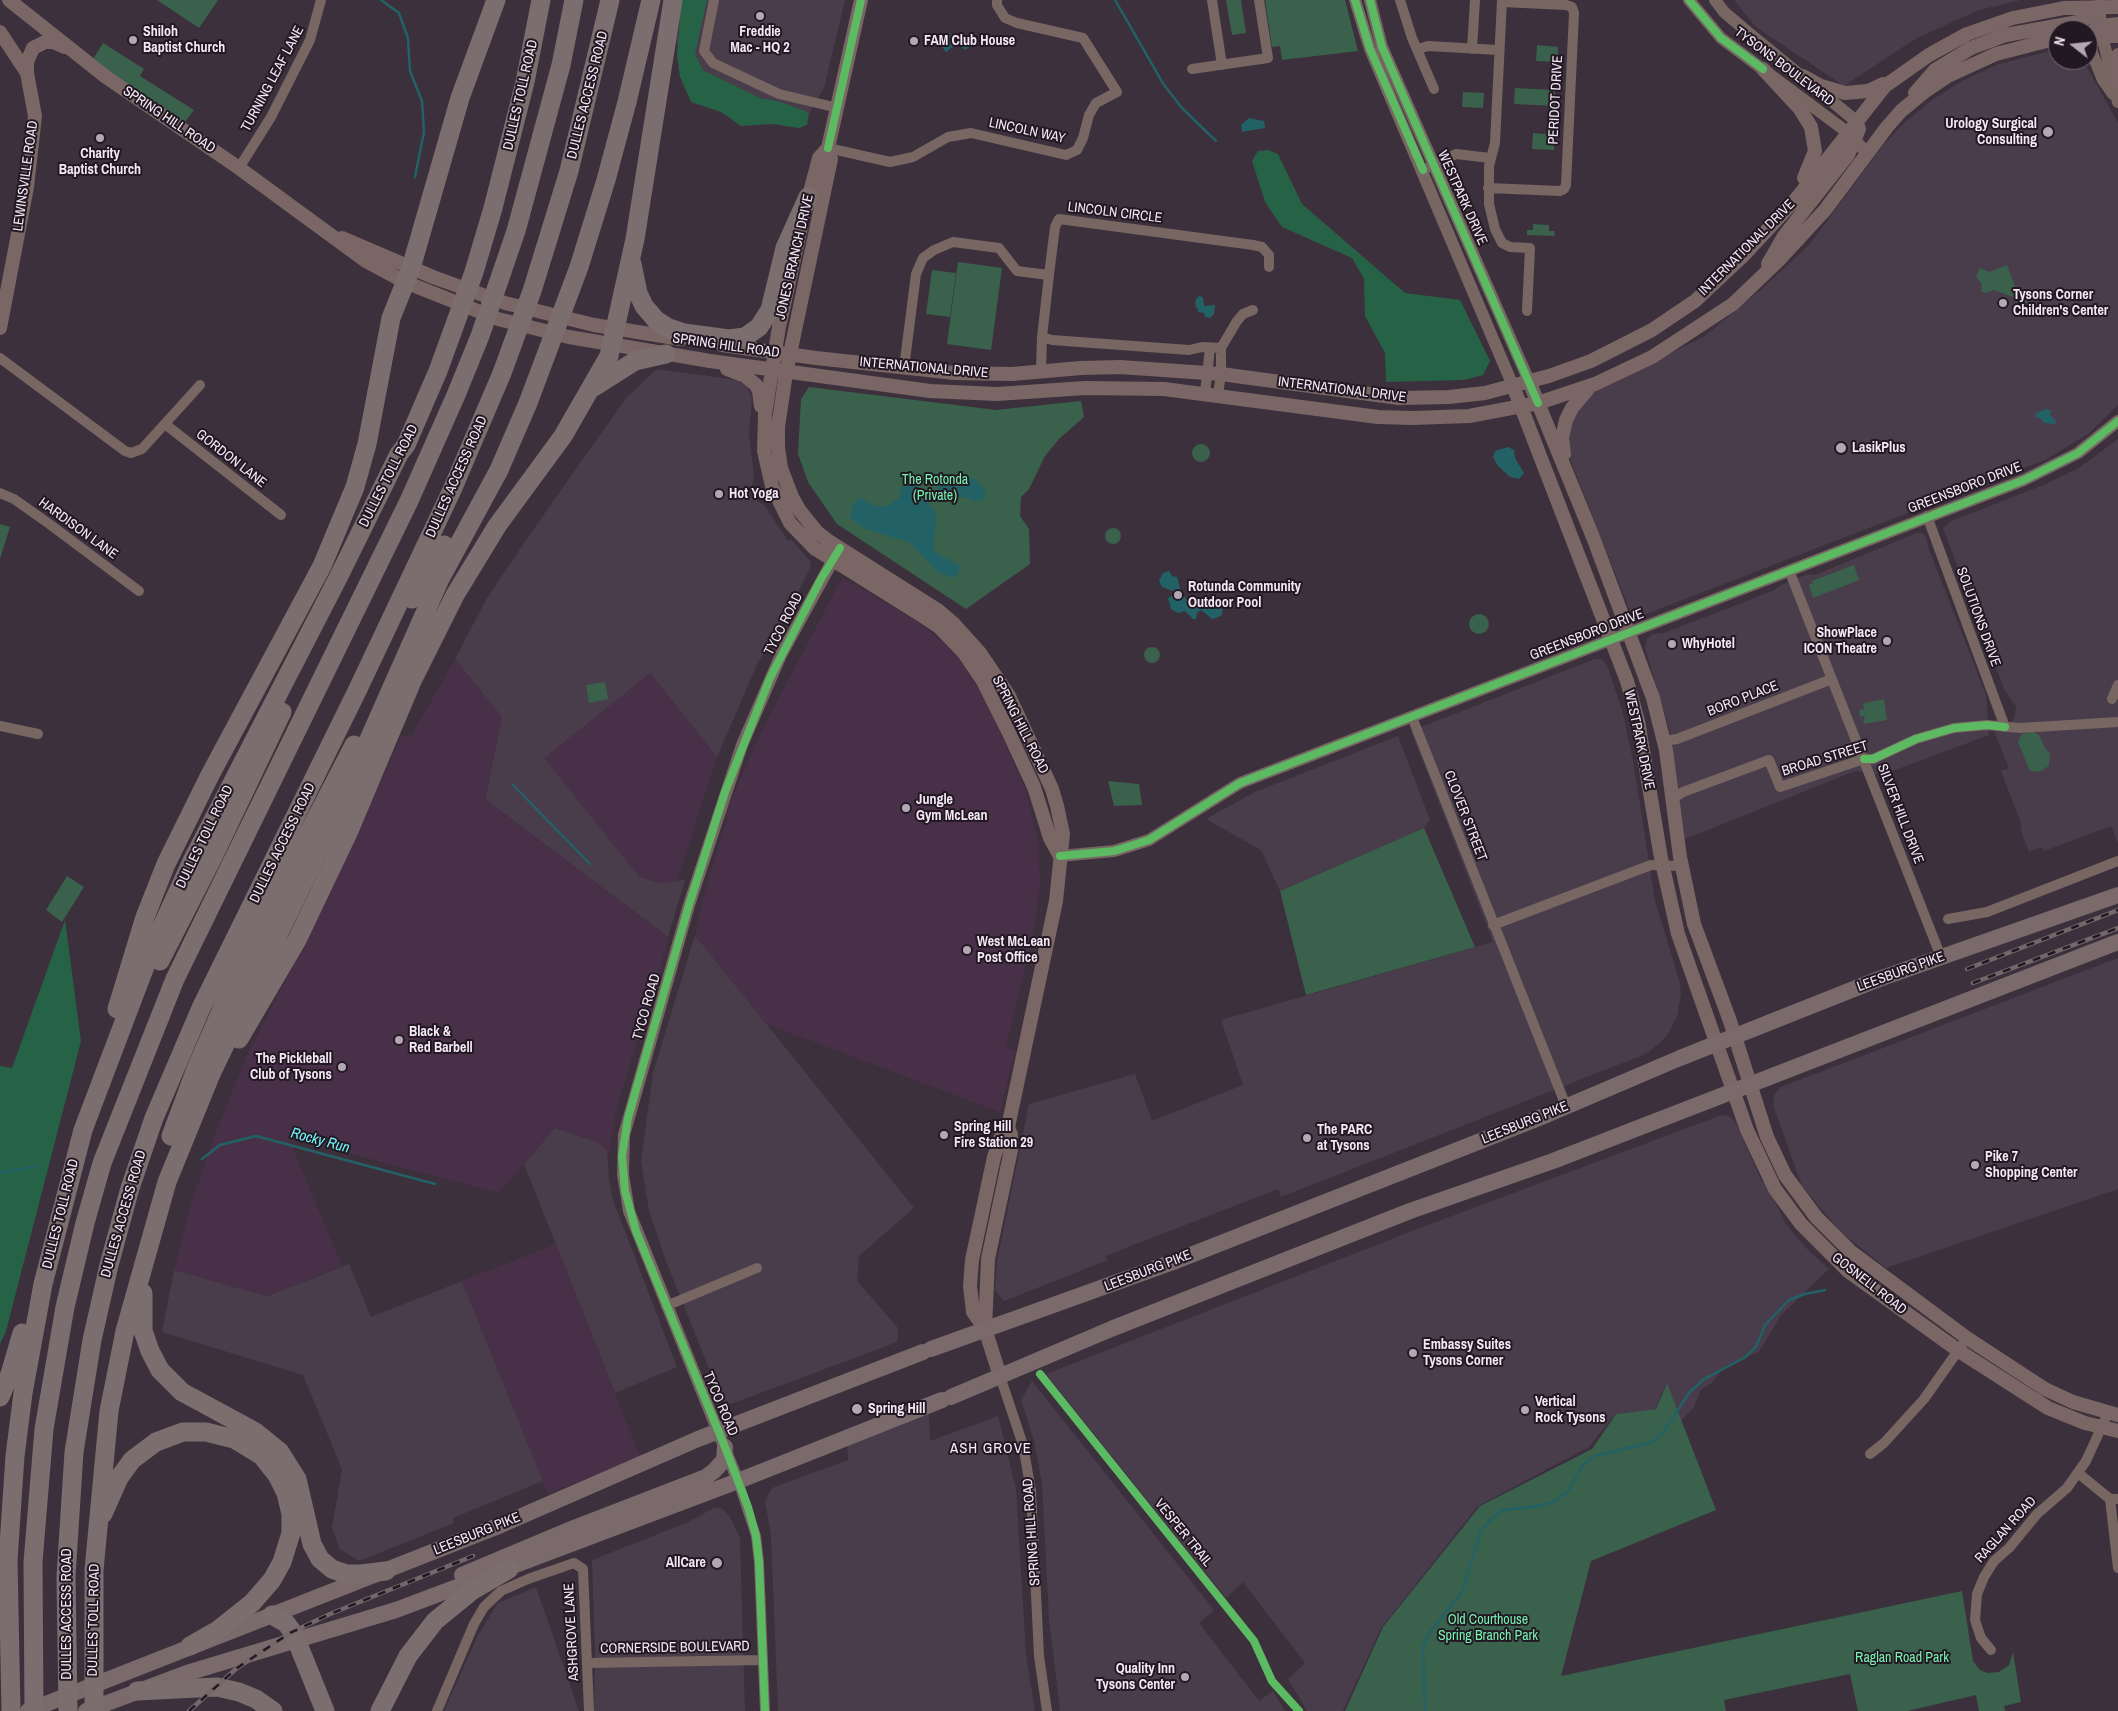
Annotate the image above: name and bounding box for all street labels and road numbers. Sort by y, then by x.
street label: TURNING LEAF LANE [238,23,308,135]
street label: TYSONS BOULEVARD [1731,24,1837,110]
street label: DULLES ACCESS ROAD [564,29,612,161]
street label: DULLES TOLL ROAD [500,38,542,152]
street label: PERIDOT DRIVE [1545,55,1567,145]
street label: SPRING HILL ROAD [120,83,218,157]
street label: LINCOLN WAY [987,115,1067,147]
street label: LEWINSVILLE ROAD [10,120,42,232]
street label: WESTPARK DRIVE [1434,148,1490,248]
street label: JONES BRANCH DRIVE [772,193,818,321]
street label: INTERNATIONAL DRIVE [1695,196,1799,300]
street label: LINCOLN CIRCLE [1067,199,1163,227]
street label: SPRING HILL ROAD [671,330,781,362]
street label: INTERNATIONAL DRIVE [859,354,989,382]
street label: INTERNATIONAL DRIVE [1277,374,1407,406]
street label: DULLES ACCESS ROAD [423,414,491,540]
street label: DULLES TOLL ROAD [356,422,422,530]
street label: GORDON LANE [192,426,270,492]
street label: GREENSBORO DRIVE [1906,459,2024,517]
street label: HARDISON LANE [35,495,121,563]
street label: SOLUTIONS DRIVE [1952,565,2004,669]
street label: TYCO ROAD [761,590,807,658]
street label: GREENSBORO DRIVE [1528,606,1646,664]
street label: SPRING HILL ROAD [988,673,1052,777]
street label: BORO PLACE [1705,678,1781,720]
street label: WESTPARK DRIVE [1620,688,1658,792]
street label: BROAD STREET [1780,738,1870,780]
street label: SILVER HILL DRIVE [1873,762,1927,866]
street label: CLOVER STREET [1440,768,1490,864]
street label: DULLES ACCESS ROAD [247,780,319,906]
street label: DULLES TOLL ROAD [173,783,237,891]
street label: LEESBURG PIKE [1855,948,1947,996]
street label: TYCO ROAD [630,972,664,1042]
street label: LEESBURG PIKE [1479,1098,1571,1148]
street label: DULLES ACCESS ROAD [98,1149,150,1279]
street label: DULLES TOLL ROAD [39,1157,83,1271]
street label: LEESBURG PIKE [1102,1247,1194,1295]
street label: GOSNELL ROAD [1828,1249,1910,1319]
street label: TYCO ROAD [699,1369,741,1439]
street label: SPRING HILL ROAD [1020,1478,1044,1586]
street label: RAGLAN ROAD [1972,1493,2040,1567]
street label: VESPER TRAIL [1151,1496,1215,1570]
street label: LEESBURG PIKE [431,1509,523,1559]
street label: DULLES ACCESS ROAD [59,1548,75,1680]
street label: DULLES TOLL ROAD [85,1563,103,1677]
street label: ASHGROVE LANE [561,1583,583,1681]
street label: CORNERSIDE BOULEVARD [600,1638,750,1658]

